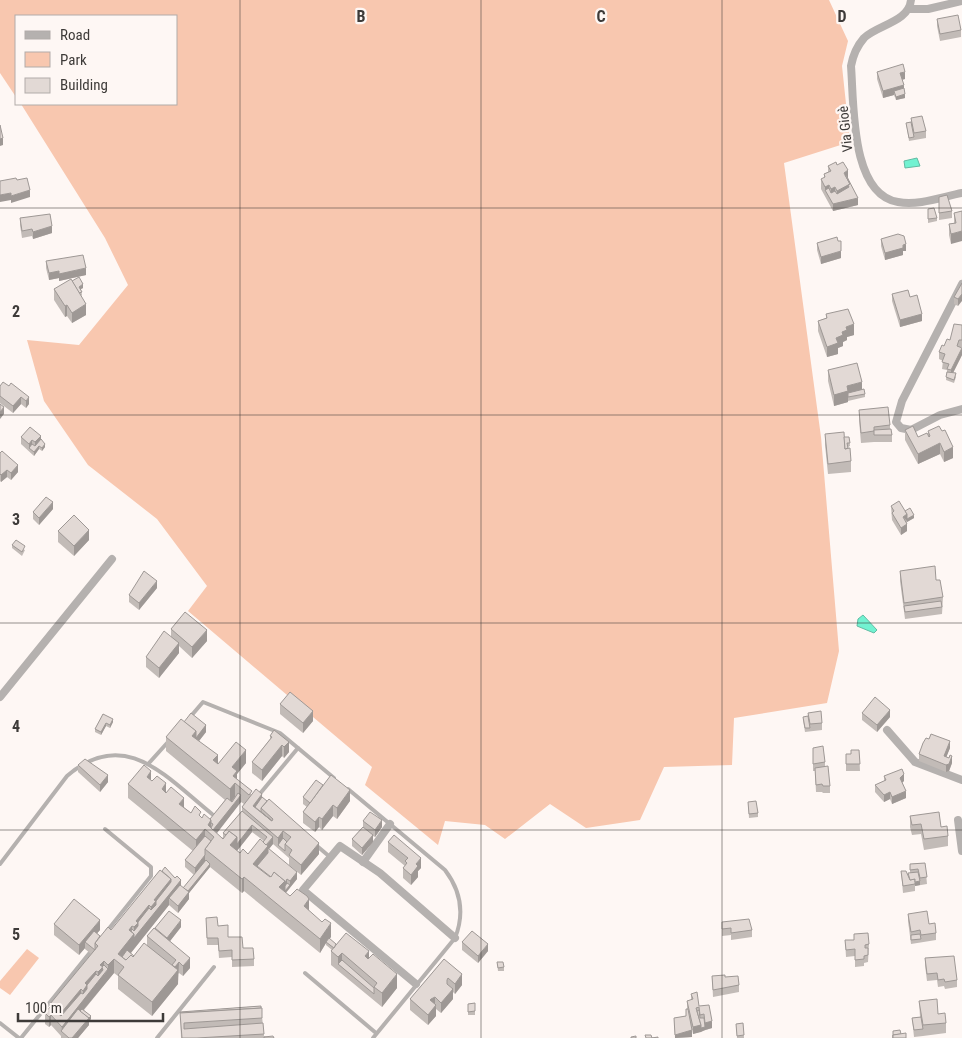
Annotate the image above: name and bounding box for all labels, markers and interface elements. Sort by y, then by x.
text: B [357,7,366,26]
text: C [596,7,606,26]
text: D [837,7,847,26]
legend [15,15,178,105]
text: Road [60,26,90,44]
text: Park [60,51,87,69]
text: Building [60,76,108,94]
street label: Via Gioè [835,105,855,153]
text: 2 [12,302,20,321]
text: 3 [12,510,20,529]
text: 4 [12,717,20,736]
text: 5 [12,925,20,944]
scale bar [18,990,162,1022]
text: 100 m [25,999,62,1017]

